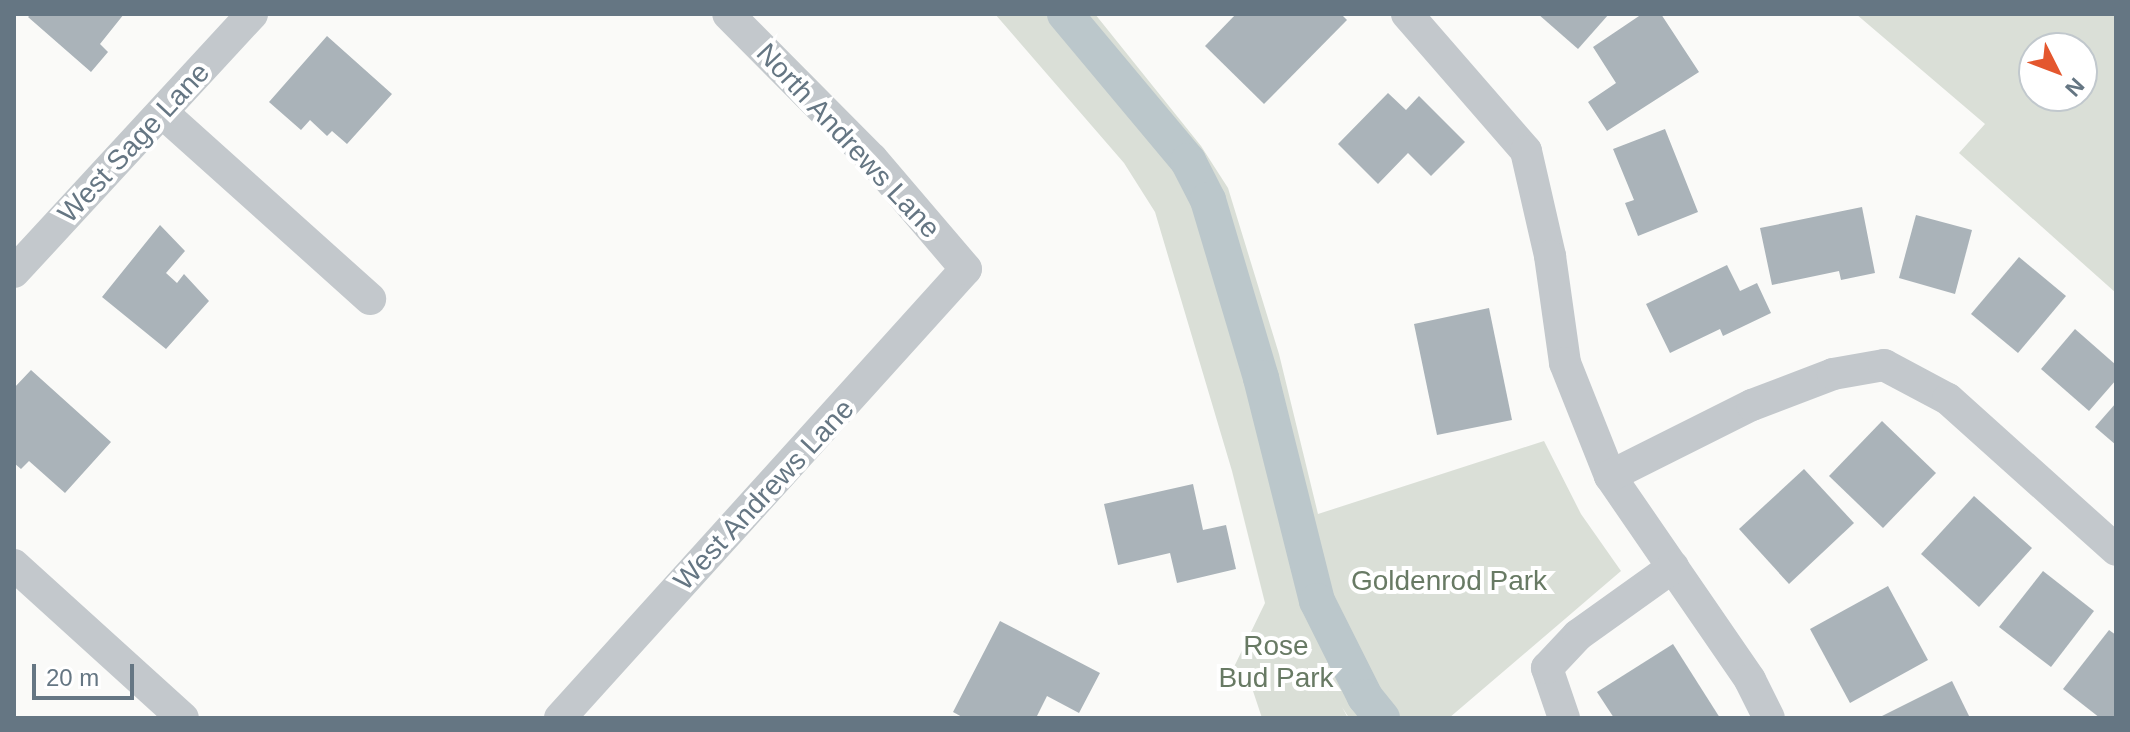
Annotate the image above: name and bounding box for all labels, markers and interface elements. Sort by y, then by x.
north arrow [2018,32,2098,112]
street label: North Andrews Lane [749,36,947,246]
street label: West Sage Lane [51,56,217,230]
text: N [2060,73,2089,101]
street label: West Andrews Lane [666,392,862,598]
park label: Goldenrod Park [1351,564,1547,598]
park label: Rose Bud Park [1218,629,1334,695]
scale bar [36,648,138,698]
text: 20 m [46,664,99,691]

